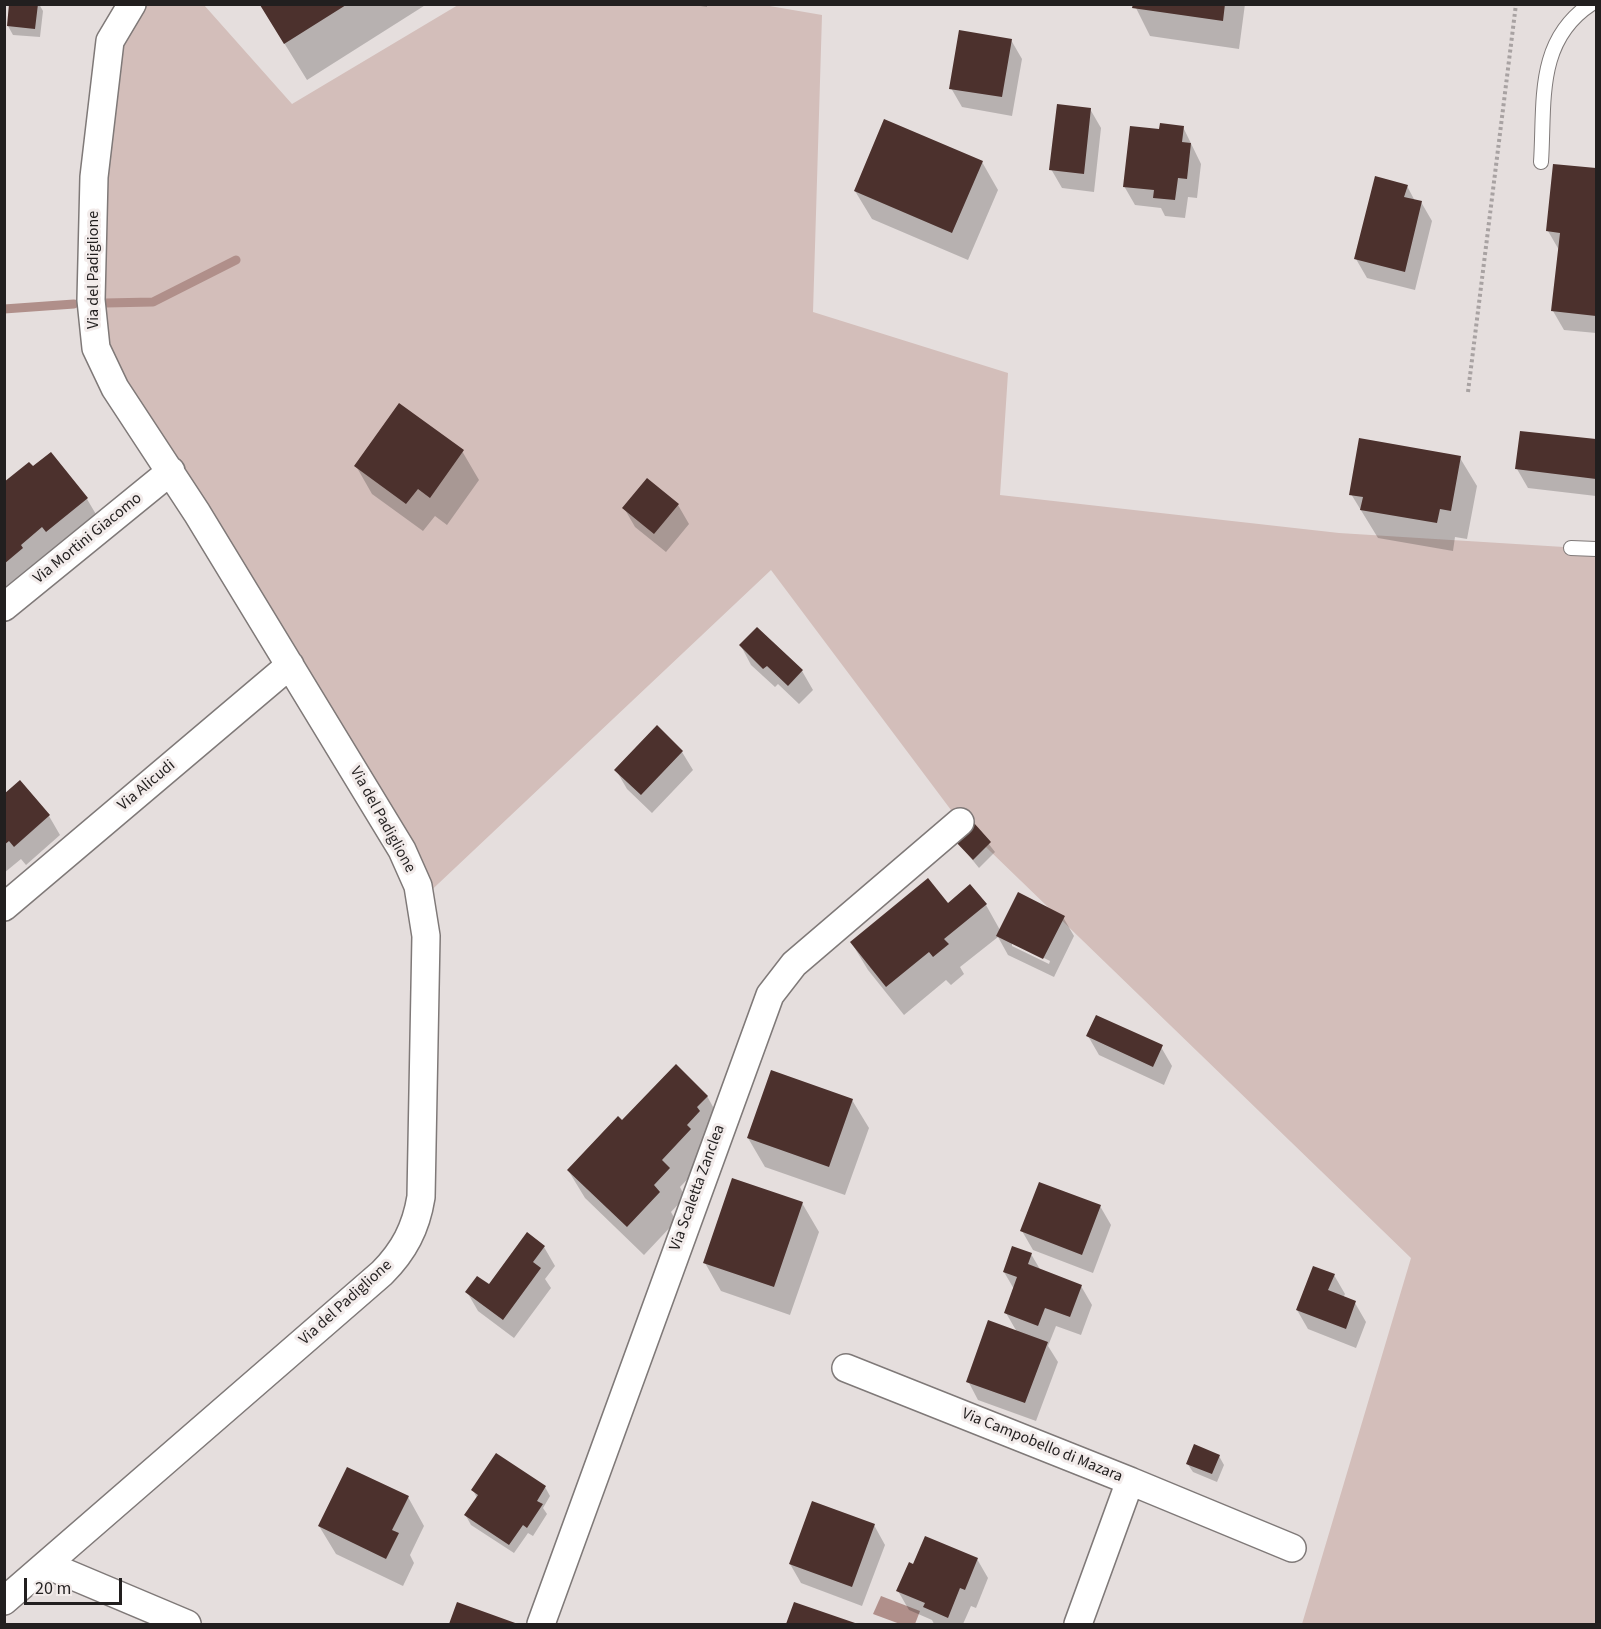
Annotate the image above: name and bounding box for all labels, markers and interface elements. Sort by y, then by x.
street label: Via del Padiglione [84,211,104,329]
street label: Via Mortini Giacomo [30,489,146,589]
street label: Via Alicudi [114,756,180,816]
street label: Via del Padiglione [345,764,419,876]
street label: Via Scaletta Zanclea [666,1122,730,1254]
street label: Via del Padiglione [296,1256,396,1350]
street label: Via Campobello di Mazara [959,1405,1125,1487]
scale bar [27,1566,124,1604]
text: 20 m [35,1576,71,1601]

